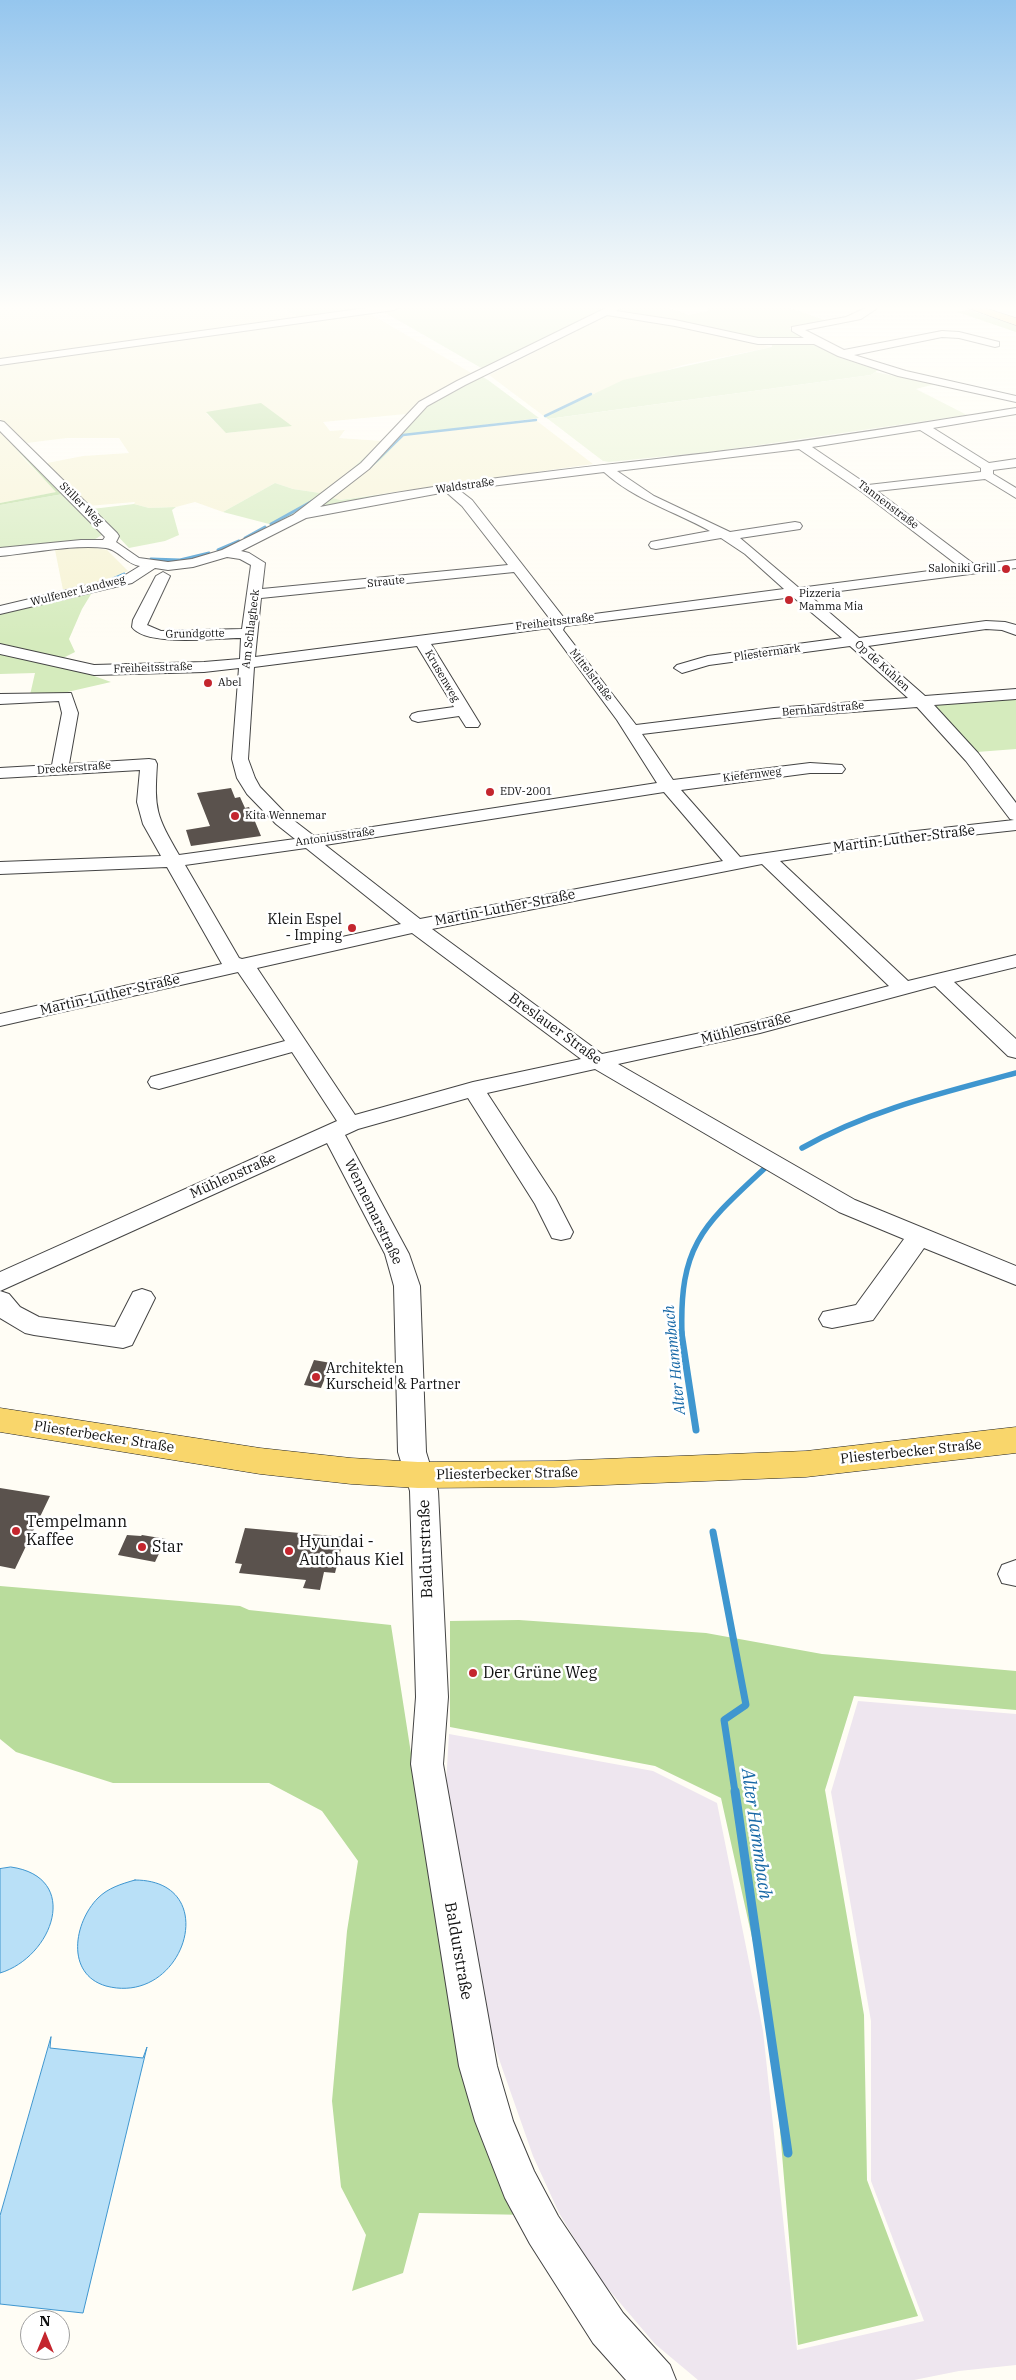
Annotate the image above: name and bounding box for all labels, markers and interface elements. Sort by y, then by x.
street label: Waldstraße [435,475,495,497]
street label: Tannenstraße [855,478,921,532]
street label: Stiller Weg [57,480,105,528]
place label: Saloniki Grill [928,562,996,576]
marker: Saloniki Grill [1000,563,1012,575]
street label: Wulfener Landweg [29,573,127,609]
street label: Straute [367,573,405,591]
place label: Pizzeria Mamma Mia [799,587,863,613]
street label: Am Schlagheck [240,589,262,669]
marker: Pizzeria Mamma Mia [783,594,795,606]
street label: Freiheitsstraße [515,611,595,633]
street label: Grundgotte [165,627,225,641]
street label: Op de Kuhlen [852,638,912,694]
street label: Pliestermark [733,642,801,664]
street label: Mittelstraße [566,646,616,704]
street label: Krusenweg [422,648,462,704]
street label: Freiheitsstraße [113,660,193,676]
place label: Abel [218,676,241,690]
marker: Abel [202,677,214,689]
street label: Bernhardstraße [781,699,865,719]
street label: Dreckerstraße [37,759,111,777]
street label: Kiefernweg [722,765,782,785]
place label: EDV-2001 [500,785,552,799]
marker: EDV-2001 [484,786,496,798]
place label: Kita Wennemar [245,809,326,823]
marker: Kita Wennemar [229,810,241,822]
street label: Martin-Luther-Straße [832,822,976,856]
street label: Antoniusstraße [294,825,376,849]
street label: Martin-Luther-Straße [433,886,577,930]
place label: Klein Espel - Imping [268,912,342,944]
marker: Klein Espel - Imping [346,922,358,934]
street label: Martin-Luther-Straße [39,971,181,1019]
street label: Breslauer Straße [505,990,605,1068]
street label: Mühlenstraße [699,1010,793,1048]
street label: Mühlenstraße [187,1150,279,1202]
street label: Wennemarstraße [340,1157,406,1267]
water label: Alter Hammbach [660,1304,690,1416]
place label: Architekten Kurscheid & Partner [326,1361,460,1394]
marker: Architekten Kurscheid & Partner [310,1371,322,1383]
street label: Pliesterbecker Straße [33,1418,175,1456]
street label: Pliesterbecker Straße [840,1436,982,1468]
street label: Pliesterbecker Straße [436,1464,578,1484]
street label: Baldurstraße [415,1499,437,1599]
place label: Tempelmann Kaffee [26,1512,127,1550]
marker: Tempelmann Kaffee [10,1525,22,1537]
place label: Hyundai - Autohaus Kiel [299,1532,404,1570]
place label: Star [152,1537,183,1557]
marker: Star [136,1541,148,1553]
marker: Hyundai - Autohaus Kiel [283,1545,295,1557]
place label: Der Grüne Weg [483,1663,597,1683]
marker: Der Grüne Weg [467,1667,479,1679]
water label: Alter Hammbach [736,1767,776,1901]
street label: Baldurstraße [440,1901,476,2001]
north arrow [20,2310,70,2360]
text: N [39,2312,51,2330]

